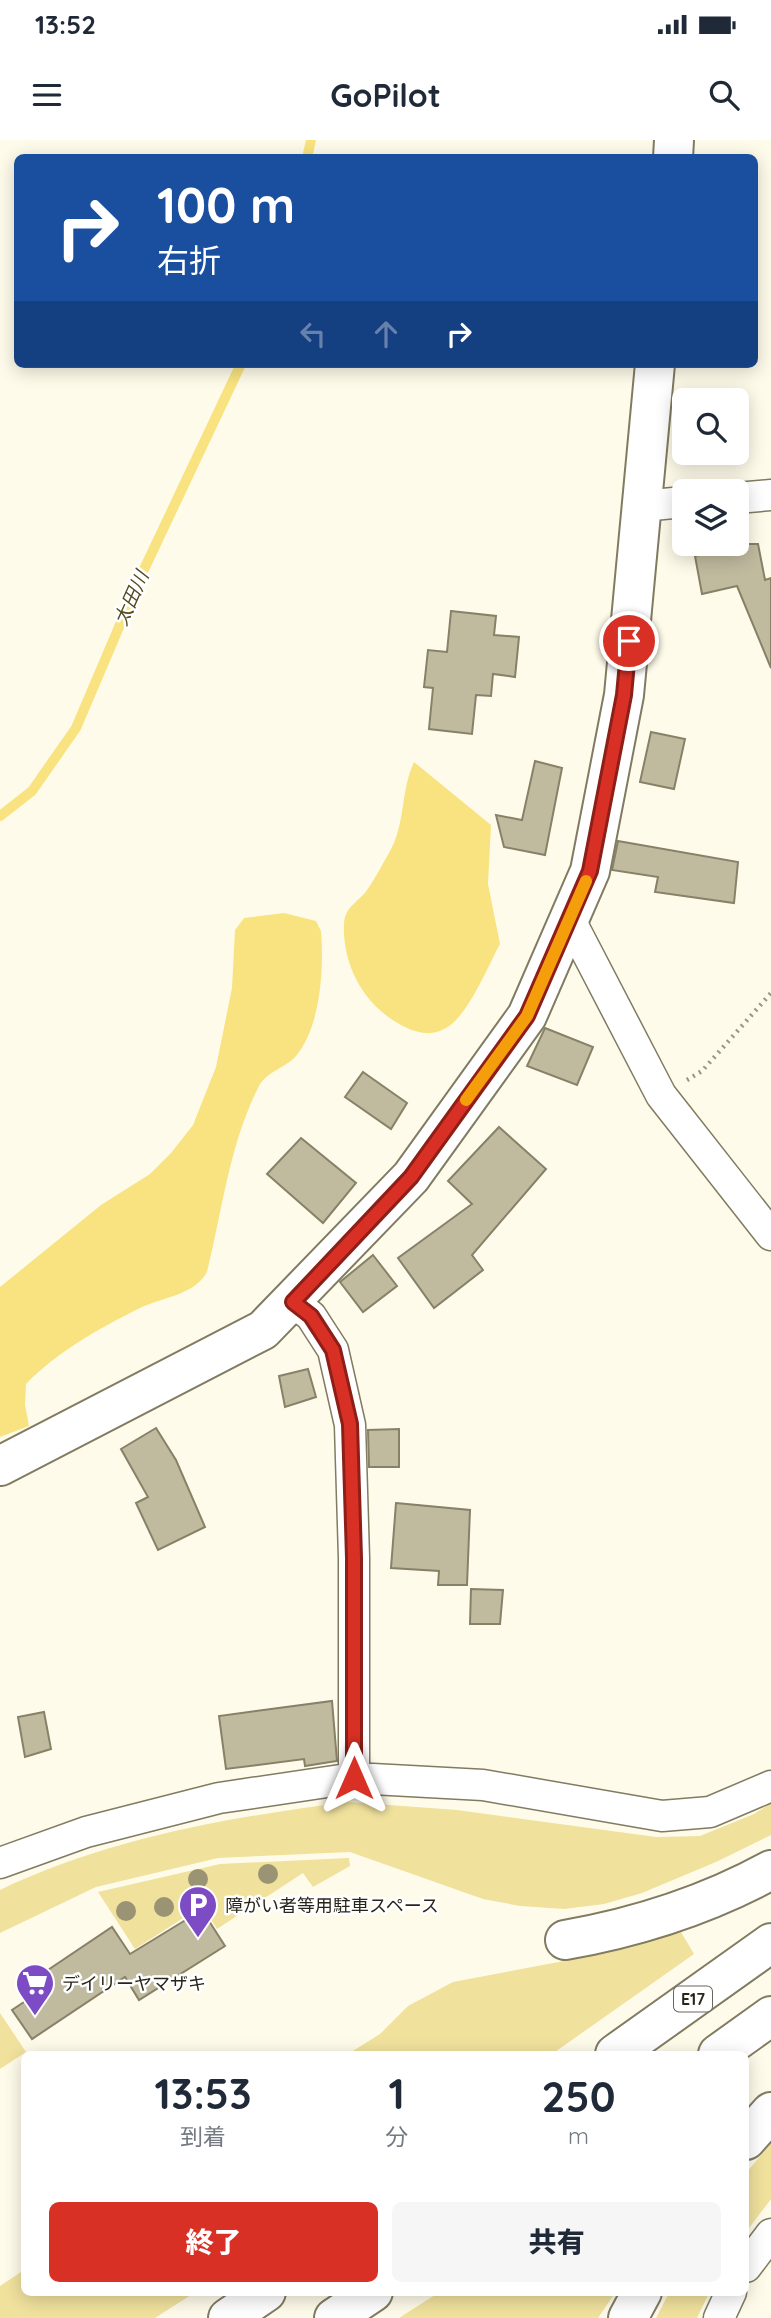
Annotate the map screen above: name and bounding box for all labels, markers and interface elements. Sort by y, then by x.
text: 13:52 [35,8,96,41]
text: GoPilot [330,75,441,115]
icon: menu [28,76,66,114]
icon: search [705,76,743,114]
text: 100 m [157,174,295,235]
icon: right [42,182,133,273]
text: 右折 [157,240,221,280]
icon: left [294,315,332,353]
icon: ahead [367,315,405,353]
icon: right [440,315,478,353]
map controls [672,388,749,556]
button: search [672,388,749,465]
button: layers [672,479,749,556]
water label: 太田川 [108,565,154,629]
pin [599,611,659,671]
icon: arrive [610,622,648,660]
position arrow [317,1741,391,1815]
parking icon: 障がい者等用駐車スペース [177,1884,219,1939]
place label: 障がい者等用駐車スペース [225,1894,439,1917]
supermarket icon: デイリーヤマザキ [14,1962,56,2017]
place label: デイリーヤマザキ [62,1972,206,1995]
road number: E17 [674,1986,712,2011]
text: 13:53 [155,2067,252,2120]
text: 1 [388,2067,405,2120]
text: 250 [542,2070,616,2123]
text: m [568,2121,589,2150]
text: 到着 [180,2122,226,2151]
text: 分 [385,2122,408,2151]
button: 終了 [49,2202,378,2282]
button: 共有 [392,2202,721,2282]

